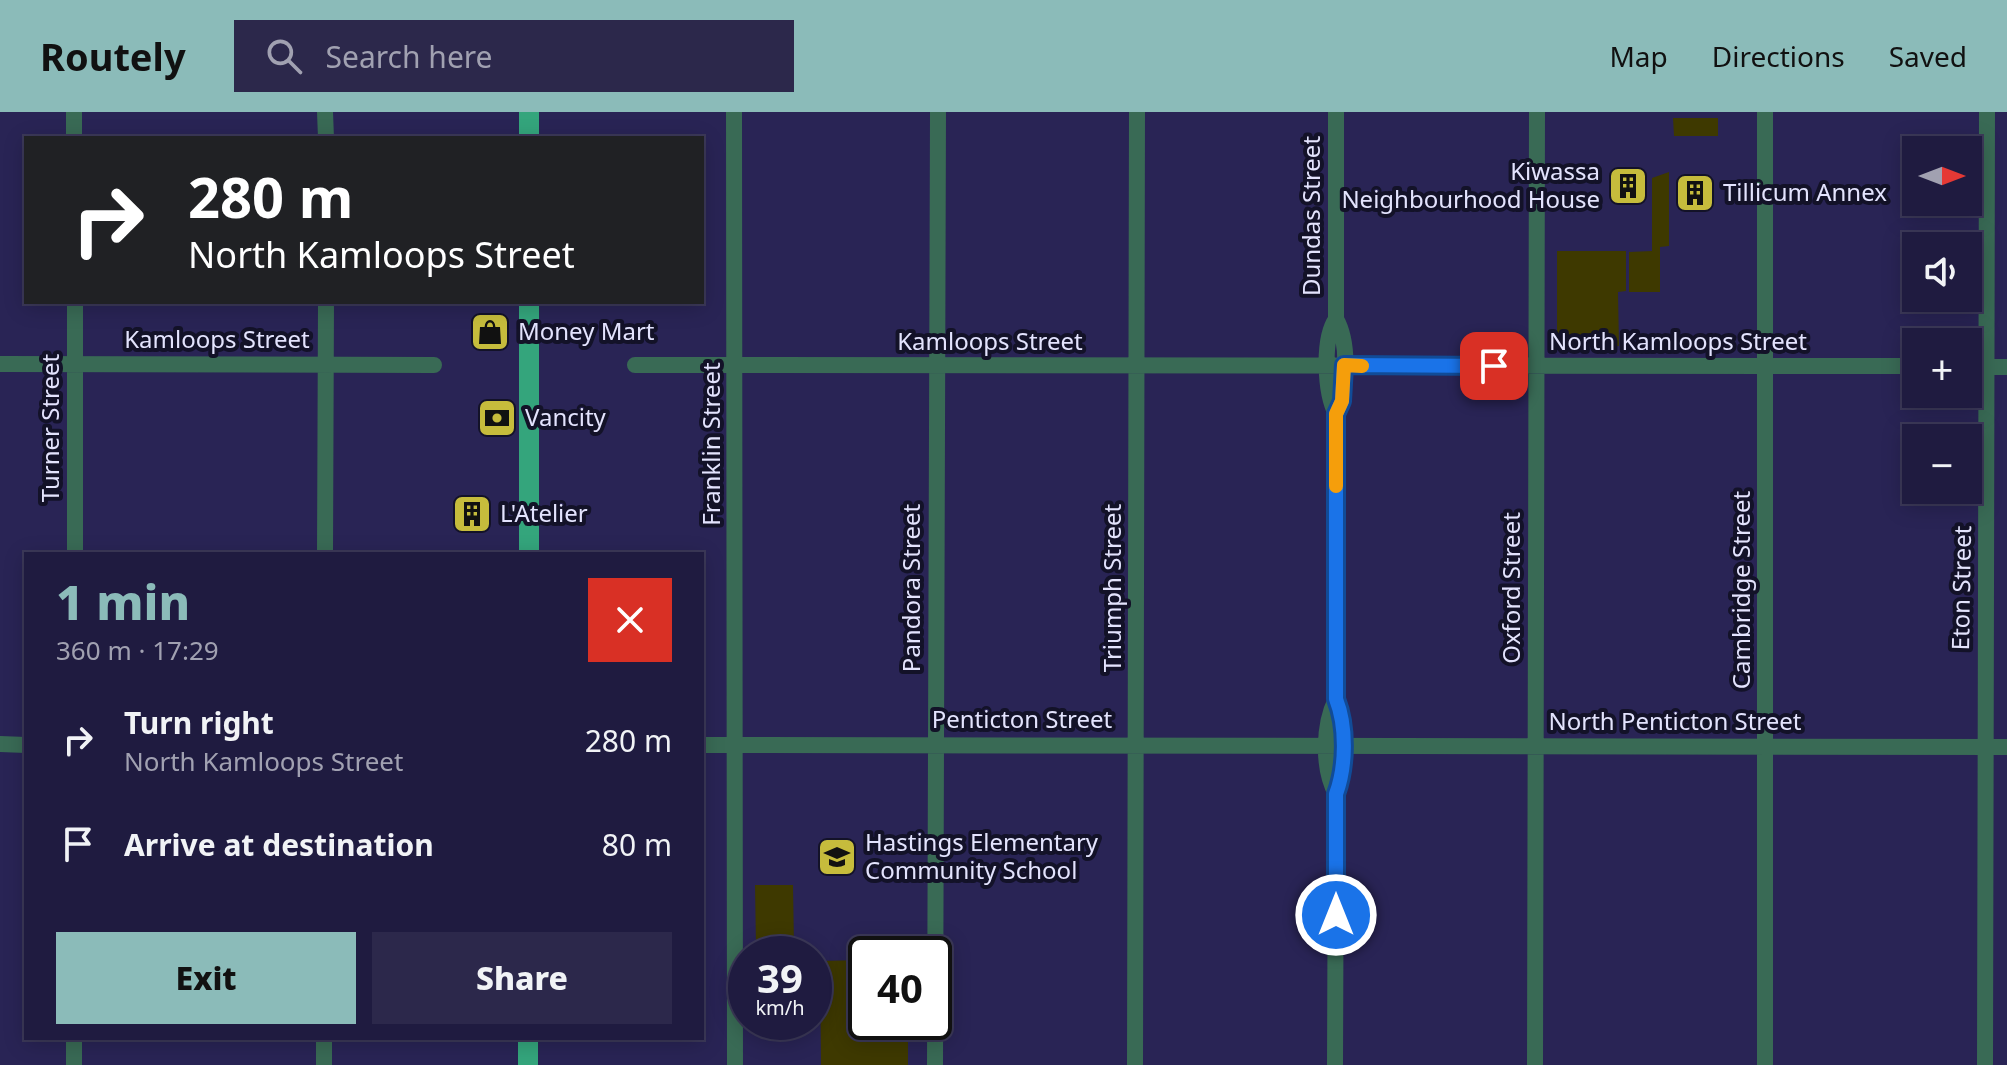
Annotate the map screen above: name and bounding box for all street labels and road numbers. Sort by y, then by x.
street label: Dundas Street [1294,136,1327,296]
street label: Kamloops Street [124,322,310,355]
street label: Kamloops Street [897,324,1083,357]
street label: North Kamloops Street [1549,324,1807,357]
street label: Turner Street [33,353,66,502]
street label: Franklin Street [694,362,727,526]
street label: Cambridge Street [1724,491,1757,689]
street label: Triumph Street [1095,503,1128,672]
street label: Pandora Street [894,504,927,672]
street label: Oxford Street [1494,512,1527,664]
street label: Eton Street [1943,525,1978,651]
street label: Penticton Street [932,702,1113,735]
street label: North Penticton Street [1549,704,1802,737]

